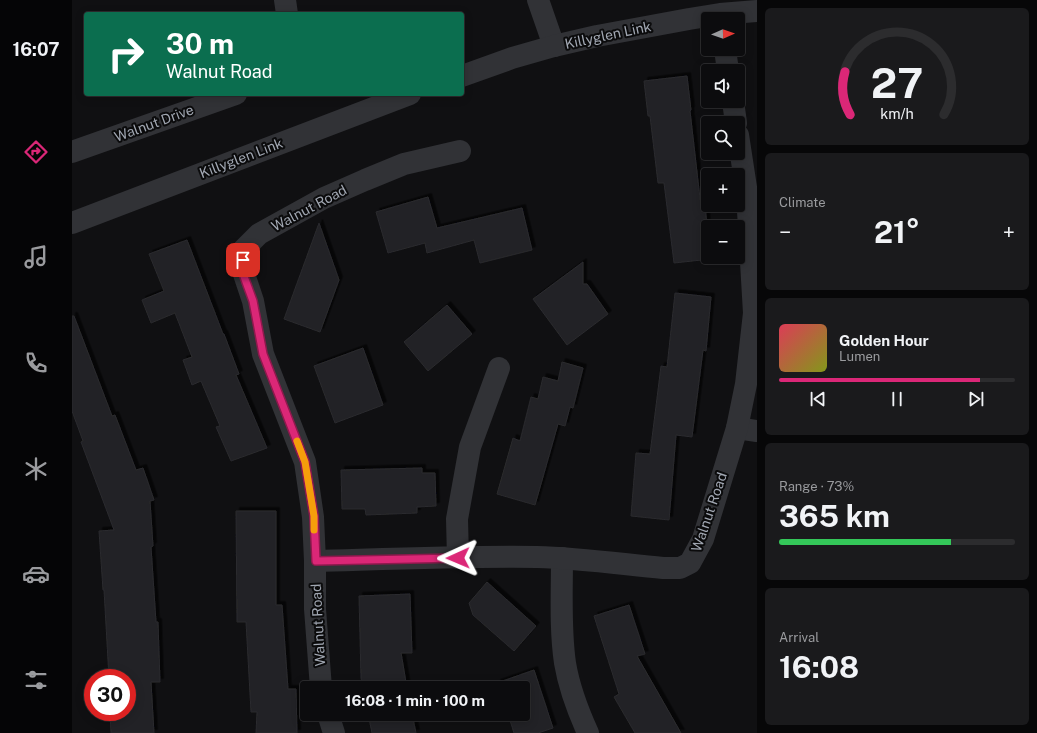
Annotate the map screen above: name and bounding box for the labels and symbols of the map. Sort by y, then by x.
north arrow [701,12,745,56]
street label: Killyglen Link [563,18,653,52]
street label: Walnut Drive [112,101,196,145]
street label: Killyglen Link [197,135,285,181]
street label: Walnut Road [269,181,349,235]
pin [226,243,260,277]
street label: Walnut Road [688,470,730,554]
position arrow [437,537,479,579]
street label: Walnut Road [308,583,328,667]
speed limit sign: 30 [84,669,136,721]

